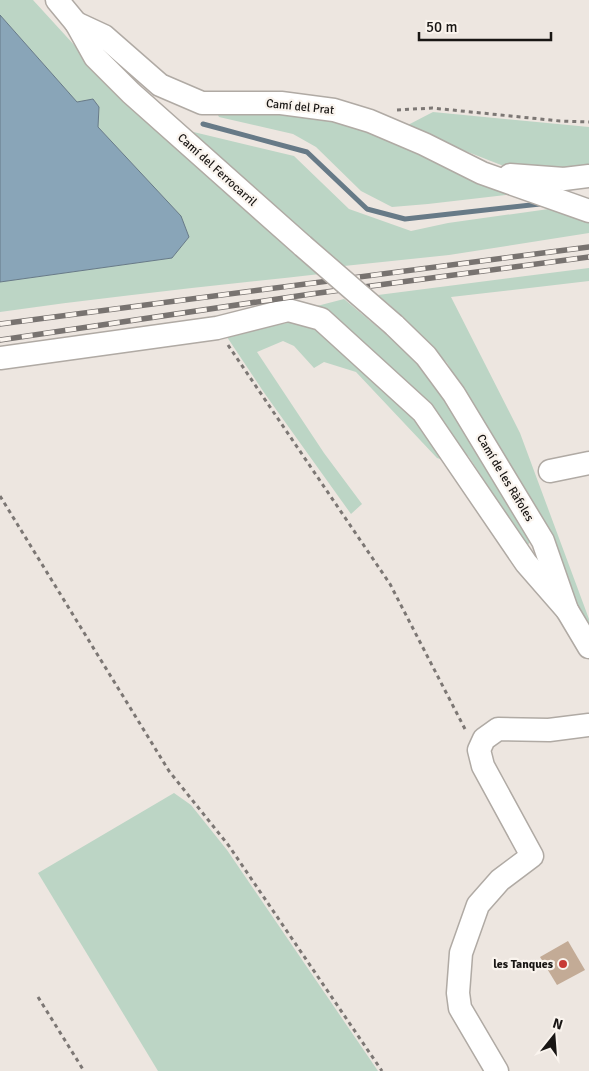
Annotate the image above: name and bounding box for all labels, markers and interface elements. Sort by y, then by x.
scale bar [419,10,552,42]
text: 50 m [426,18,457,36]
street label: Camí del Prat [265,96,335,118]
street label: Camí del Ferrocarril [174,130,260,210]
street label: Camí de les Ràfoles [473,432,537,524]
place label: les Tanques [493,957,554,972]
marker: les Tanques [557,958,569,970]
north arrow [529,1011,579,1061]
text: N [551,1014,565,1034]

